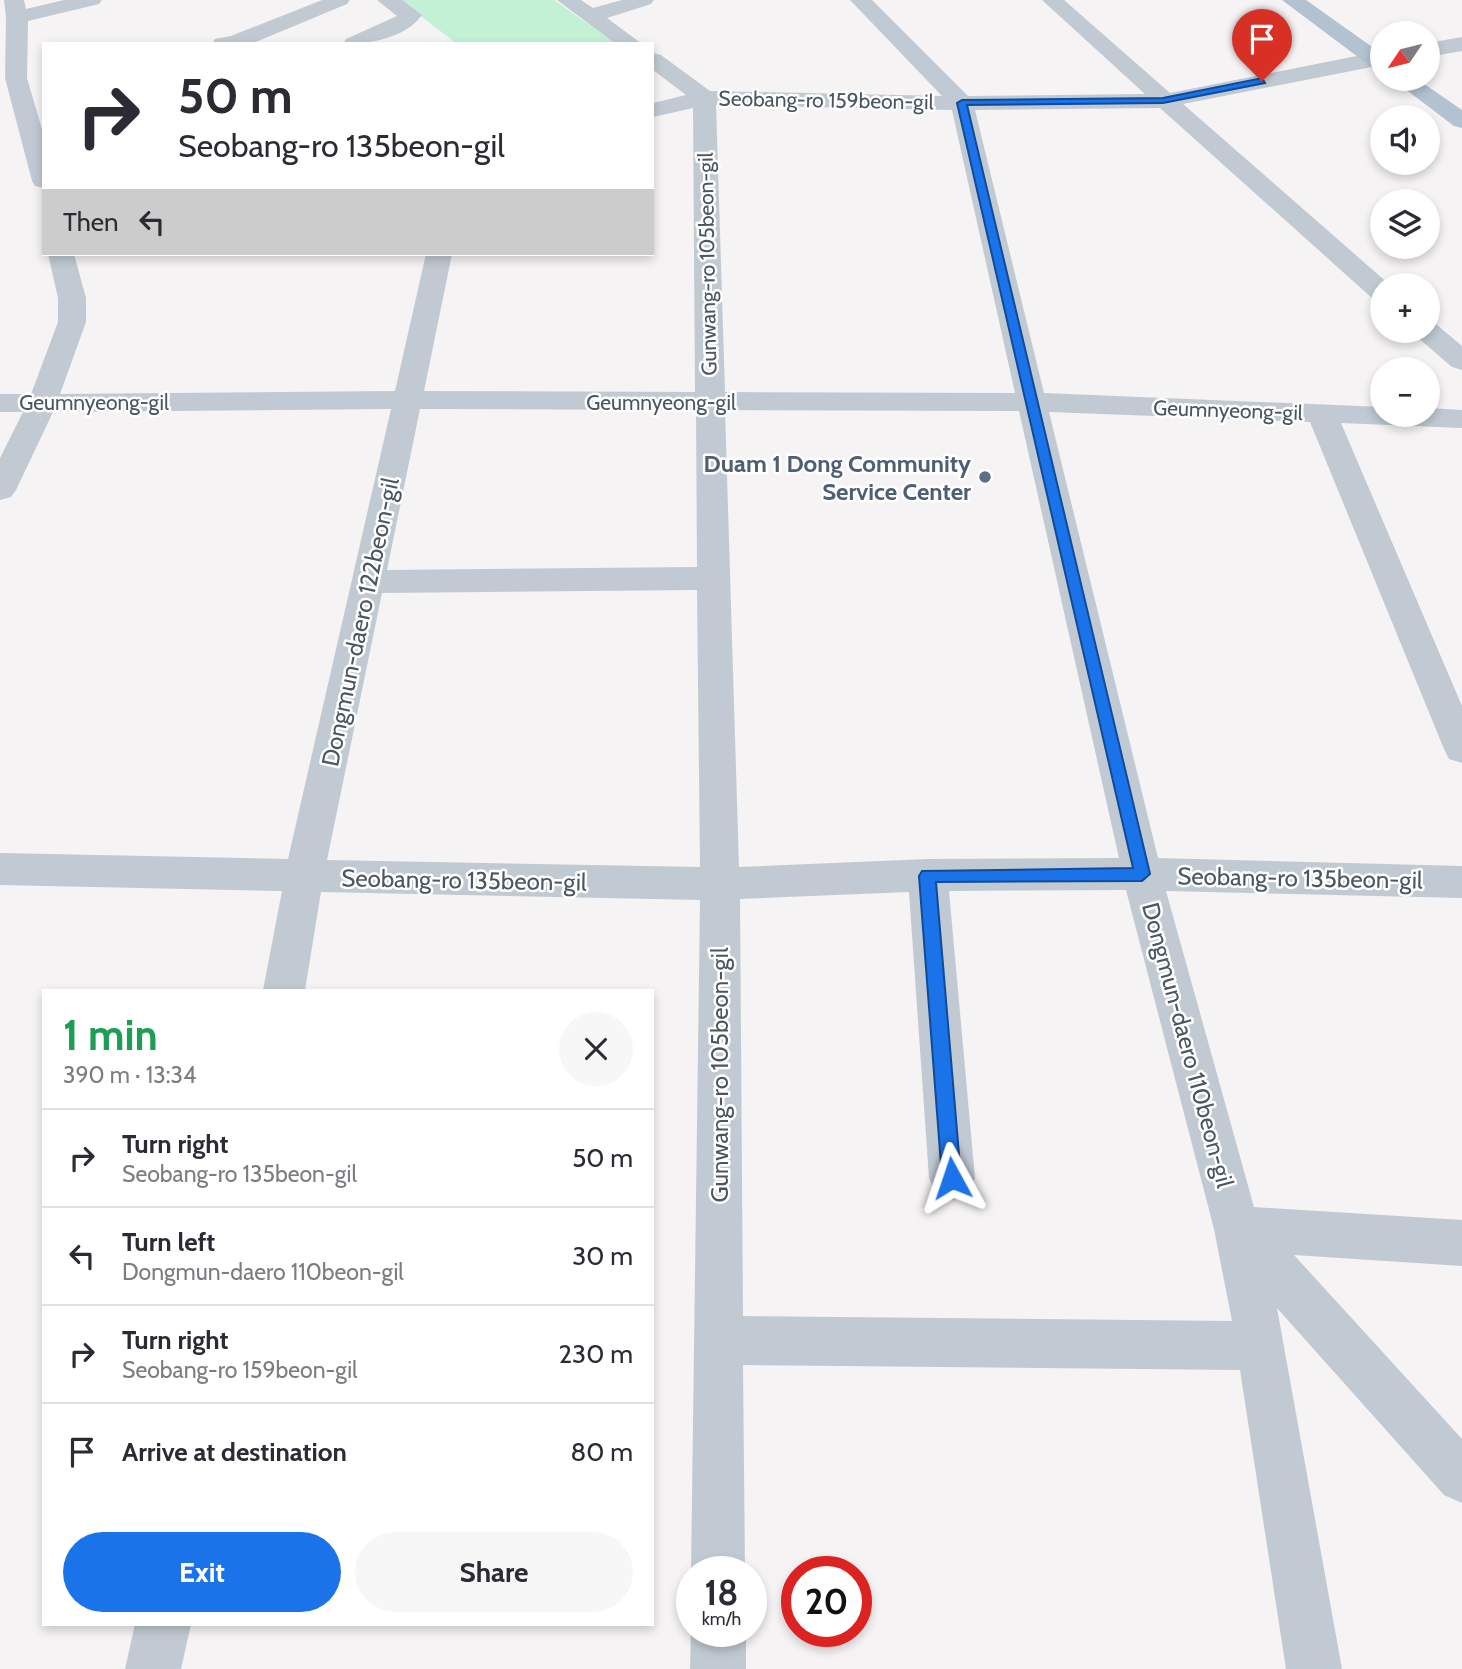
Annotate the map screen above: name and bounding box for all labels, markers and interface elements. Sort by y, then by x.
pin [1232,9,1292,81]
icon: arrive [1243,20,1281,58]
north arrow [1370,21,1440,91]
map controls [1370,21,1440,427]
text: 50 m [178,66,293,125]
icon: right [63,70,154,161]
street label: Seobang-ro 159beon-gil [718,86,934,114]
button: sound [1370,105,1440,175]
text: Seobang-ro 135beon-gil [178,126,505,165]
street label: Gunwang-ro 105beon-gil [693,152,721,376]
button: layers [1370,189,1440,259]
icon: left [133,203,171,241]
text: Then [63,206,119,238]
button: + [1370,273,1440,343]
button: − [1370,357,1440,427]
street label: Geumnyeong-gil [19,390,169,415]
street label: Geumnyeong-gil [586,390,736,415]
street label: Geumnyeong-gil [1153,395,1303,425]
place label: Duam 1 Dong Community Service Center [704,449,971,506]
marker: Duam 1 Dong Community Service Center [977,469,993,485]
street label: Dongmun-daero 122beon-gil [315,475,405,769]
street label: Seobang-ro 135beon-gil [1177,861,1423,895]
street label: Seobang-ro 135beon-gil [341,863,587,897]
street label: Dongmun-daero 110beon-gil [1136,899,1240,1191]
street label: Gunwang-ro 105beon-gil [705,947,734,1203]
text: 1 min [63,1009,158,1061]
button: close [559,1012,633,1086]
text: 390 m · 13:34 [63,1061,196,1089]
text: Turn right [122,1128,228,1160]
icon: right [63,1139,101,1177]
position arrow [915,1141,989,1215]
text: 50 m [572,1142,633,1174]
text: Seobang-ro 135beon-gil [122,1160,357,1188]
text: Turn left [122,1226,215,1258]
icon: left [63,1237,101,1275]
text: 30 m [572,1240,633,1272]
text: Dongmun-daero 110beon-gil [122,1258,404,1286]
text: Turn right [122,1324,228,1356]
icon: right [63,1335,101,1373]
text: 230 m [559,1338,633,1370]
text: Seobang-ro 159beon-gil [122,1356,358,1384]
icon: arrive [63,1433,101,1471]
text: Arrive at destination [122,1436,347,1468]
text: 80 m [570,1436,633,1468]
button: Exit [63,1532,341,1612]
button: Share [355,1532,633,1612]
speed limit sign: 20 [781,1556,872,1647]
text: 18 [704,1571,739,1614]
text: km/h [702,1608,741,1630]

